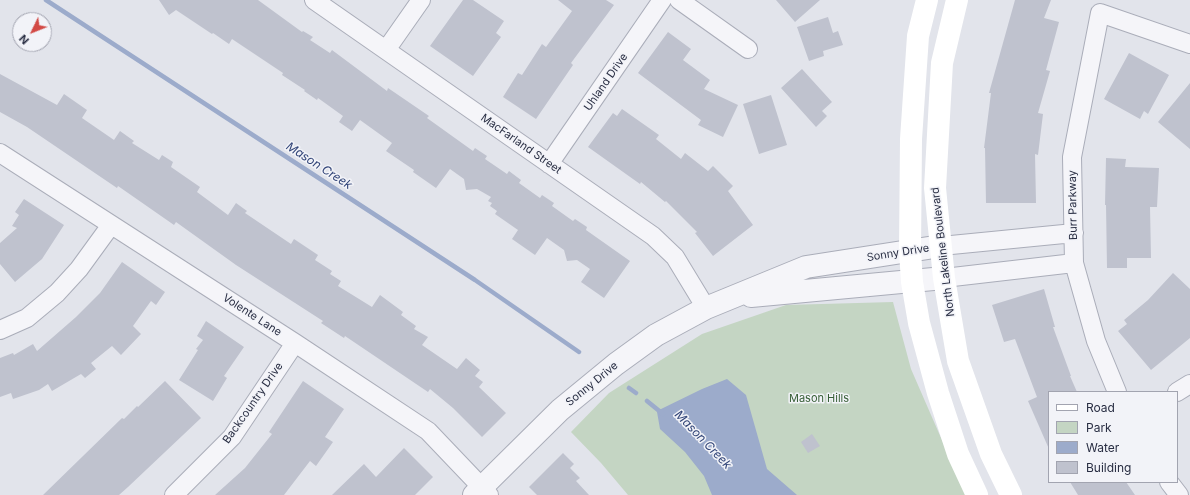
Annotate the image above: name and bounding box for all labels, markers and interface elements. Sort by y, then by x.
north arrow [12,12,52,52]
text: N [16,32,32,47]
street label: Uhland Drive [581,51,631,113]
street label: MacFarland Street [478,111,564,177]
water label: Mason Creek [283,139,355,193]
street label: Burr Parkway [1066,170,1080,240]
street label: North Lakeline Boulevard [928,186,958,318]
street label: Sonny Drive [866,242,930,264]
street label: Volente Lane [220,291,284,339]
street label: Sonny Drive [563,359,621,409]
street label: Backcountry Drive [220,360,286,446]
legend [1048,391,1178,483]
park label: Mason Hills [789,392,849,406]
text: Road [1086,400,1115,415]
water label: Mason Creek [672,408,734,472]
text: Park [1086,420,1112,435]
text: Water [1086,440,1119,455]
text: Building [1086,460,1131,475]

